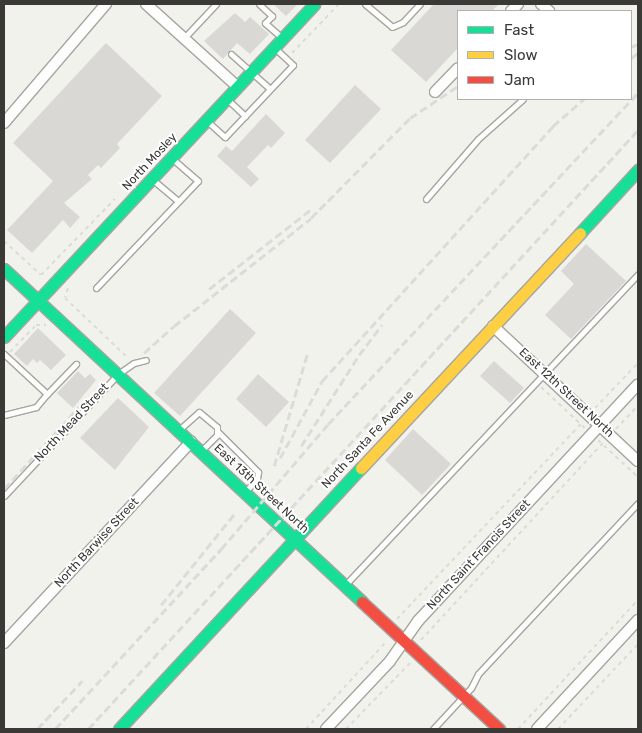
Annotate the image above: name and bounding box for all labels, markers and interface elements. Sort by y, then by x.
legend [457,10,632,100]
text: Fast [504,21,534,39]
text: Slow [504,46,537,64]
text: Jam [504,71,535,89]
street label: North Mosley [120,130,180,194]
street label: East 12th Street North [516,345,616,441]
street label: North Mead Street [32,381,112,465]
street label: North Santa Fe Avenue [319,388,417,492]
street label: East 13th Street North [211,441,311,537]
street label: North Barwise Street [52,495,142,591]
street label: North Saint Francis Street [424,497,534,613]

